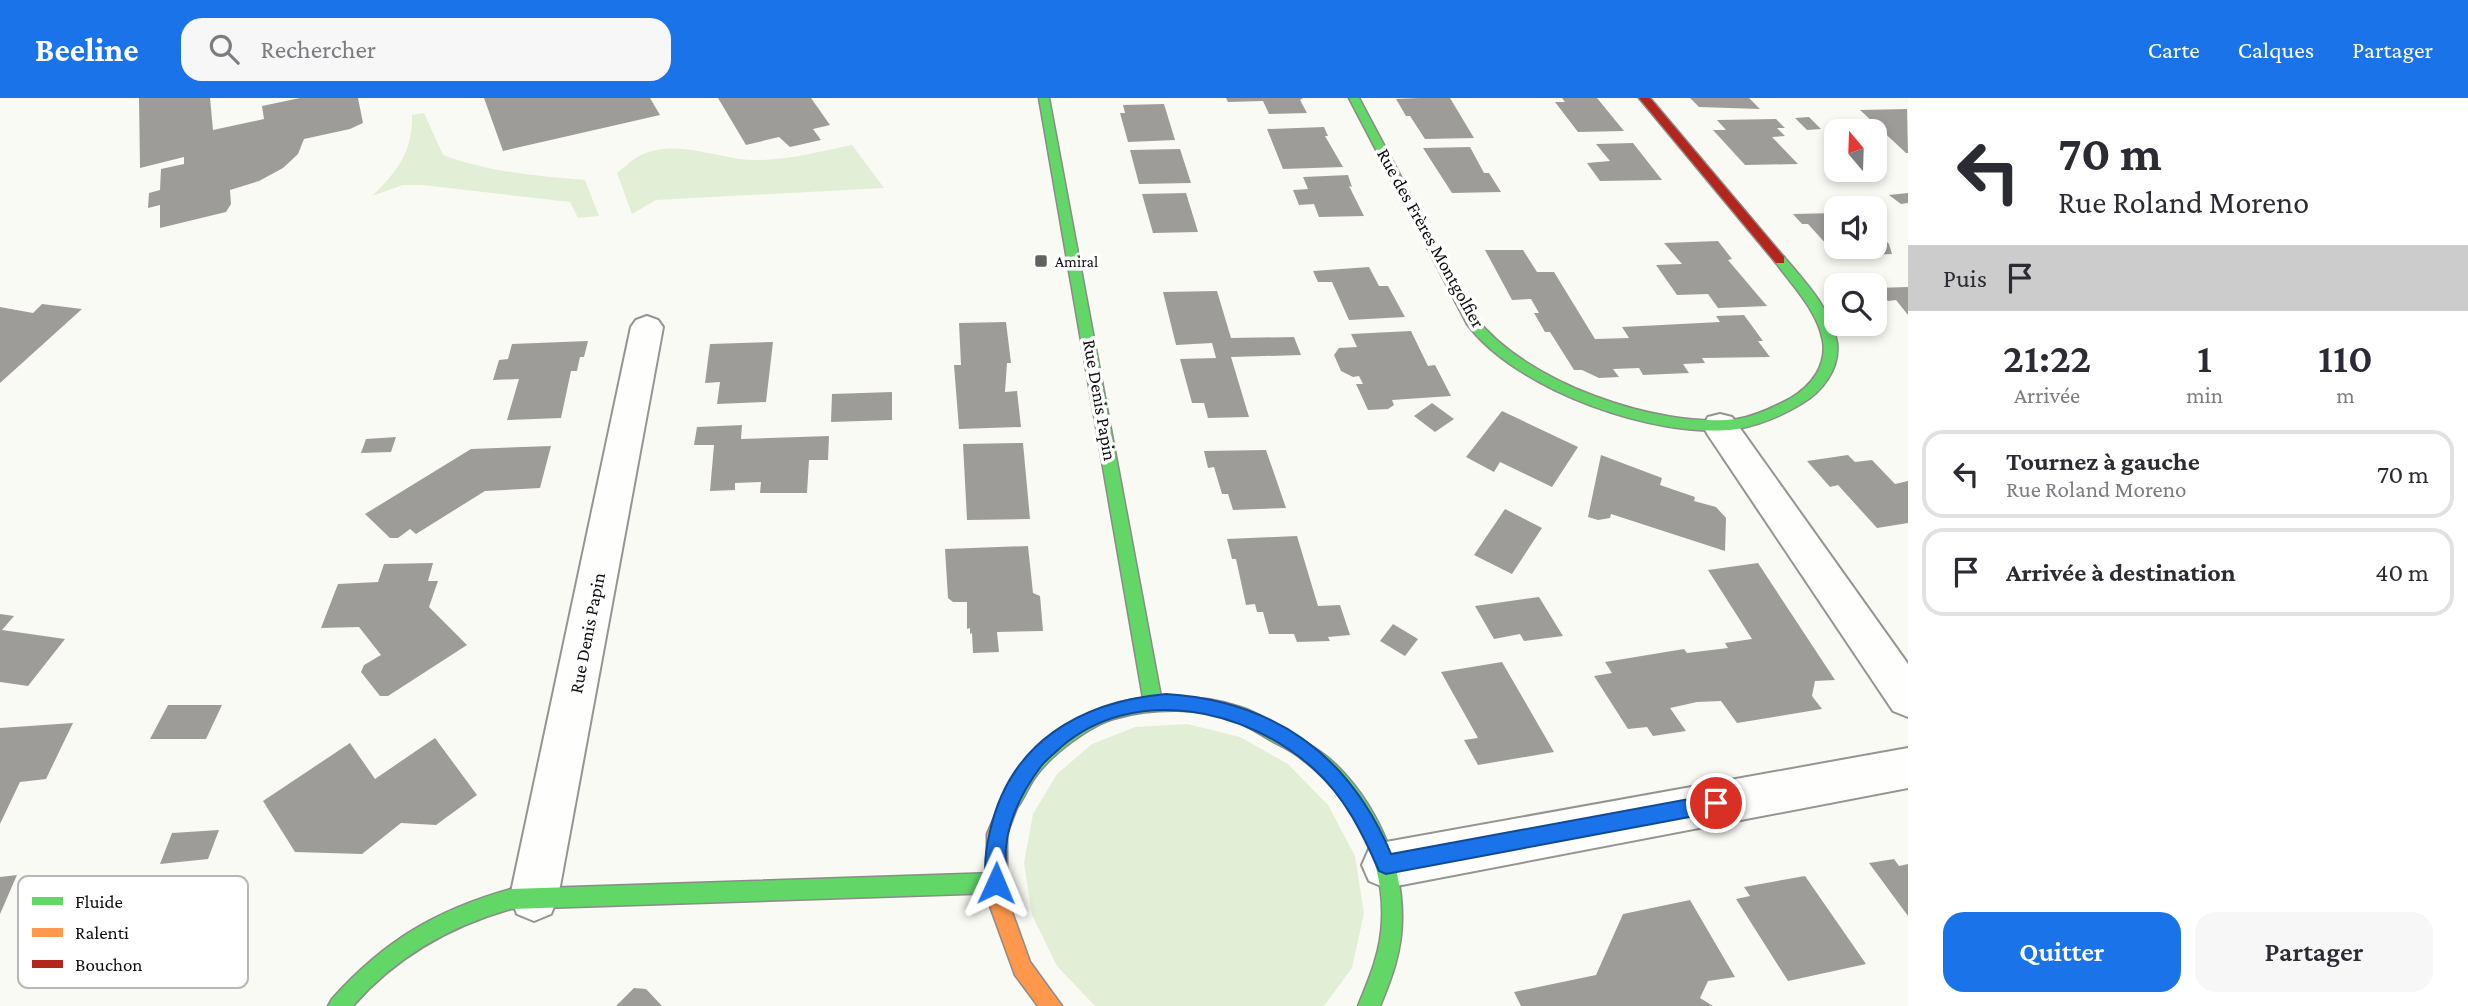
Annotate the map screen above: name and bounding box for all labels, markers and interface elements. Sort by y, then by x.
search box [181,18,671,81]
icon: search [205,30,243,68]
text: Beeline [35,31,139,68]
text: Rechercher [261,35,376,64]
text: Carte [2148,36,2200,63]
text: Calques [2238,36,2314,63]
text: Partager [2352,36,2433,63]
north arrow [1824,119,1886,182]
map controls [1824,119,1887,336]
icon: left [1943,126,2034,217]
text: 70 m [2058,126,2162,181]
street label: Rue des Frères Montgolfier [1373,145,1489,331]
text: Rue Roland Moreno [2058,184,2309,220]
button: sound [1824,196,1887,259]
marker: Amiral [1033,253,1049,269]
place label: Amiral [1055,253,1098,270]
icon: arrive [2001,259,2039,297]
text: Puis [1943,264,1987,293]
button: search [1824,273,1887,336]
text: 21:22 [2003,334,2091,381]
text: 1 [2197,334,2212,381]
text: 110 [2318,334,2373,381]
street label: Rue Denis Papin [1079,338,1121,462]
text: Arrivée [2014,382,2080,408]
text: min [2186,382,2223,408]
text: m [2336,382,2355,408]
text: Tournez à gauche [2006,447,2200,476]
icon: left [1947,455,1985,493]
text: 70 m [2377,460,2429,489]
text: Rue Roland Moreno [2006,476,2186,502]
icon: arrive [1947,553,1985,591]
text: Arrivée à destination [2006,558,2236,587]
text: 40 m [2375,558,2429,587]
street label: Rue Denis Papin [565,571,609,695]
pin [1686,773,1746,833]
icon: arrive [1697,784,1735,822]
position arrow [959,846,1033,920]
legend [18,876,248,988]
text: Fluide [75,891,123,912]
button: Quitter [1943,912,2181,992]
button: Partager [2195,912,2433,992]
text: Ralenti [75,922,129,943]
text: Bouchon [75,954,143,975]

